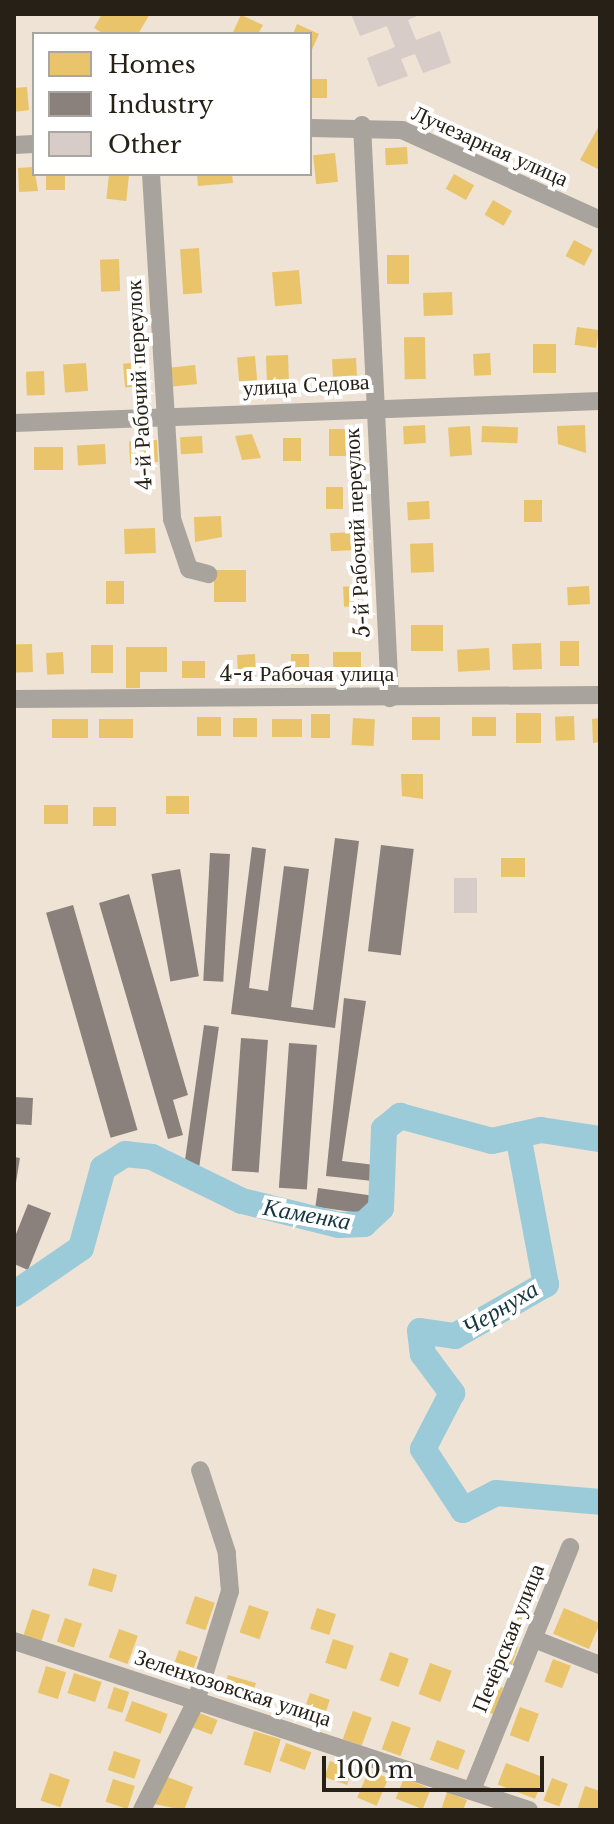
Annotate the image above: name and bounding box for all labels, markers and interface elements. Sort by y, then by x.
legend [32,32,312,176]
text: Homes [108,50,196,79]
text: Industry [108,90,214,119]
street label: Лучезарная улица [408,100,572,192]
text: Other [108,130,182,159]
street label: 4-й Рабочий переулок [120,279,158,491]
street label: улица Седова [242,368,370,402]
street label: 5-й Рабочий переулок [338,428,376,638]
street label: 4-я Рабочая улица [220,661,394,687]
water label: Каменка [261,1192,353,1236]
water label: Чернуха [457,1274,543,1342]
street label: Печёрская улица [466,1560,550,1716]
street label: Зеленхозовская улица [131,1644,335,1732]
scale bar [326,1740,548,1790]
text: 100 m [336,1755,414,1784]

